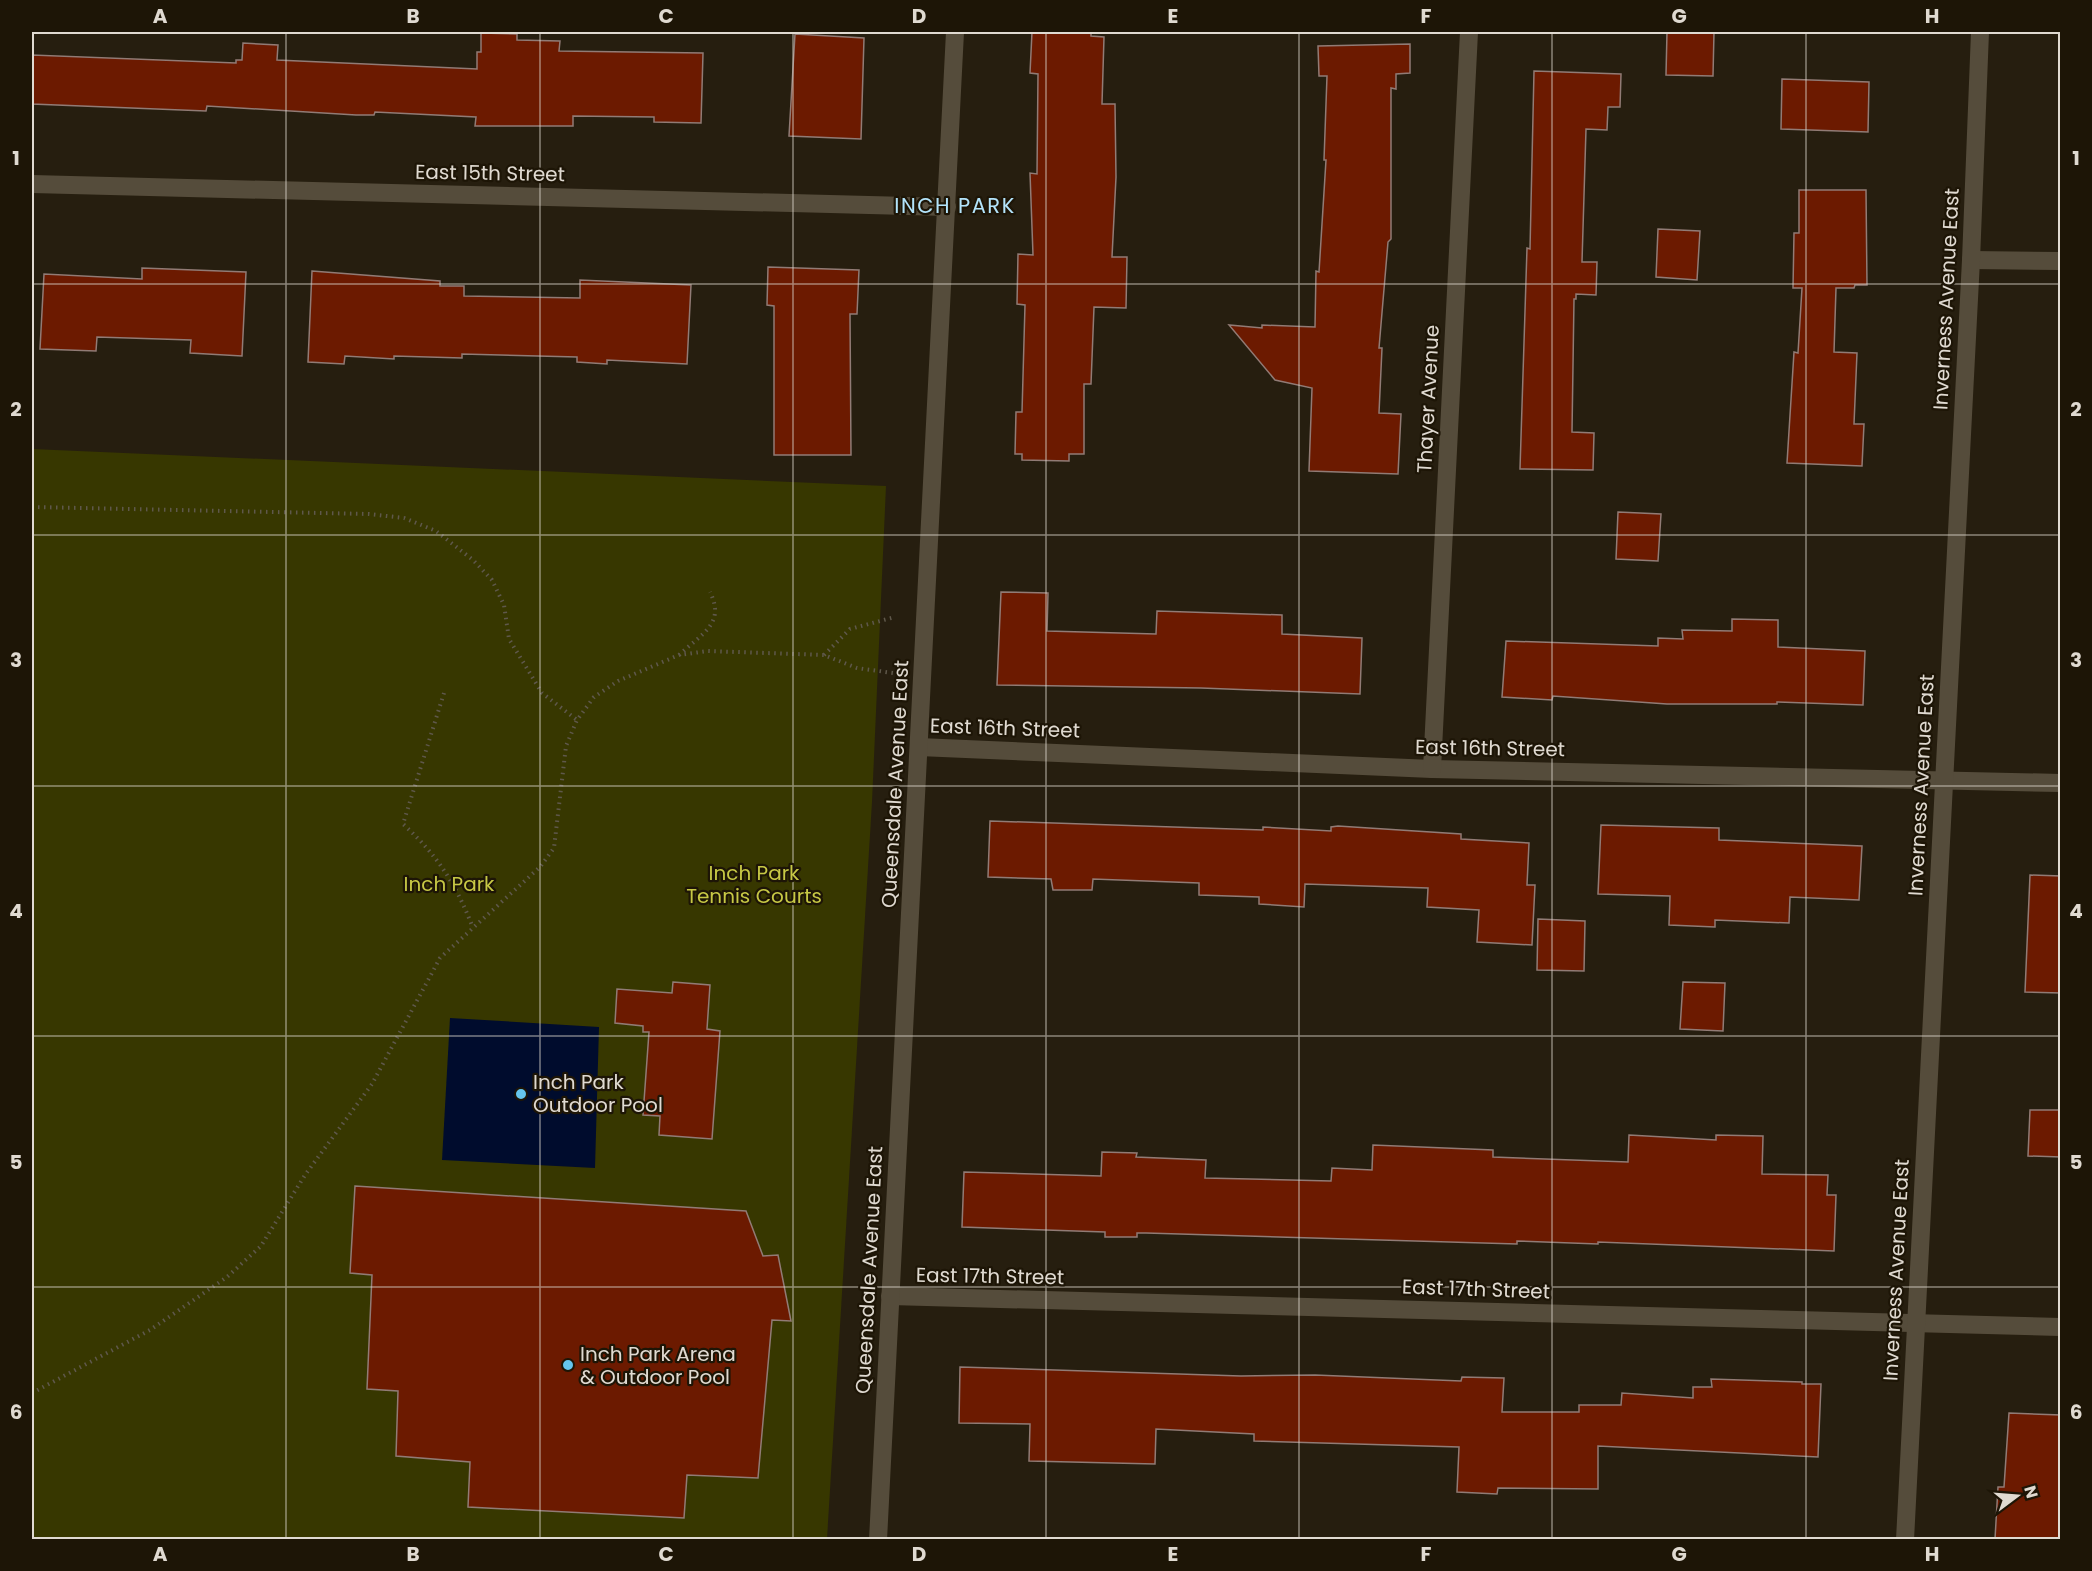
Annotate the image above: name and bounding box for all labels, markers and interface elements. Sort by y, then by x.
text: A [153,2,168,30]
text: B [406,2,420,30]
text: C [658,2,674,30]
text: D [912,2,926,30]
text: E [1168,2,1178,30]
text: F [1421,2,1432,30]
text: G [1671,2,1687,30]
text: H [1925,2,1939,30]
text: 1 [12,144,20,172]
text: 1 [2072,144,2080,172]
street label: East 15th Street [415,158,565,188]
street label: Inverness Avenue East [1926,187,1966,411]
district label: INCH PARK [894,191,1016,220]
street label: Thayer Avenue [1410,324,1446,474]
text: 2 [10,395,22,423]
text: 2 [2070,395,2082,423]
text: 3 [10,646,22,674]
text: 3 [2070,646,2082,674]
street label: Queensdale Avenue East [875,659,915,909]
street label: Inverness Avenue East [1901,673,1941,897]
street label: East 16th Street [930,711,1080,745]
street label: East 16th Street [1415,733,1565,763]
park label: Inch Park Tennis Courts [686,859,822,910]
park label: Inch Park [404,870,495,898]
text: 4 [9,897,23,925]
text: 4 [2069,897,2083,925]
place label: Inch Park Outdoor Pool [533,1068,663,1119]
marker: Inch Park Outdoor Pool [514,1087,528,1101]
street label: Queensdale Avenue East [849,1145,889,1395]
text: 5 [10,1148,23,1176]
text: 5 [2070,1148,2083,1176]
street label: Inverness Avenue East [1876,1158,1916,1382]
street label: East 17th Street [916,1261,1064,1291]
street label: East 17th Street [1401,1272,1551,1306]
place label: Inch Park Arena & Outdoor Pool [580,1340,736,1391]
marker: Inch Park Arena & Outdoor Pool [561,1358,575,1372]
text: 6 [10,1398,22,1426]
text: 6 [2070,1398,2082,1426]
north arrow [1987,1466,2047,1526]
text: N [2018,1483,2044,1501]
text: A [153,1540,168,1568]
text: B [406,1540,420,1568]
text: C [658,1540,674,1568]
text: D [912,1540,926,1568]
text: E [1168,1540,1178,1568]
text: F [1421,1540,1432,1568]
text: G [1671,1540,1687,1568]
text: H [1925,1540,1939,1568]

